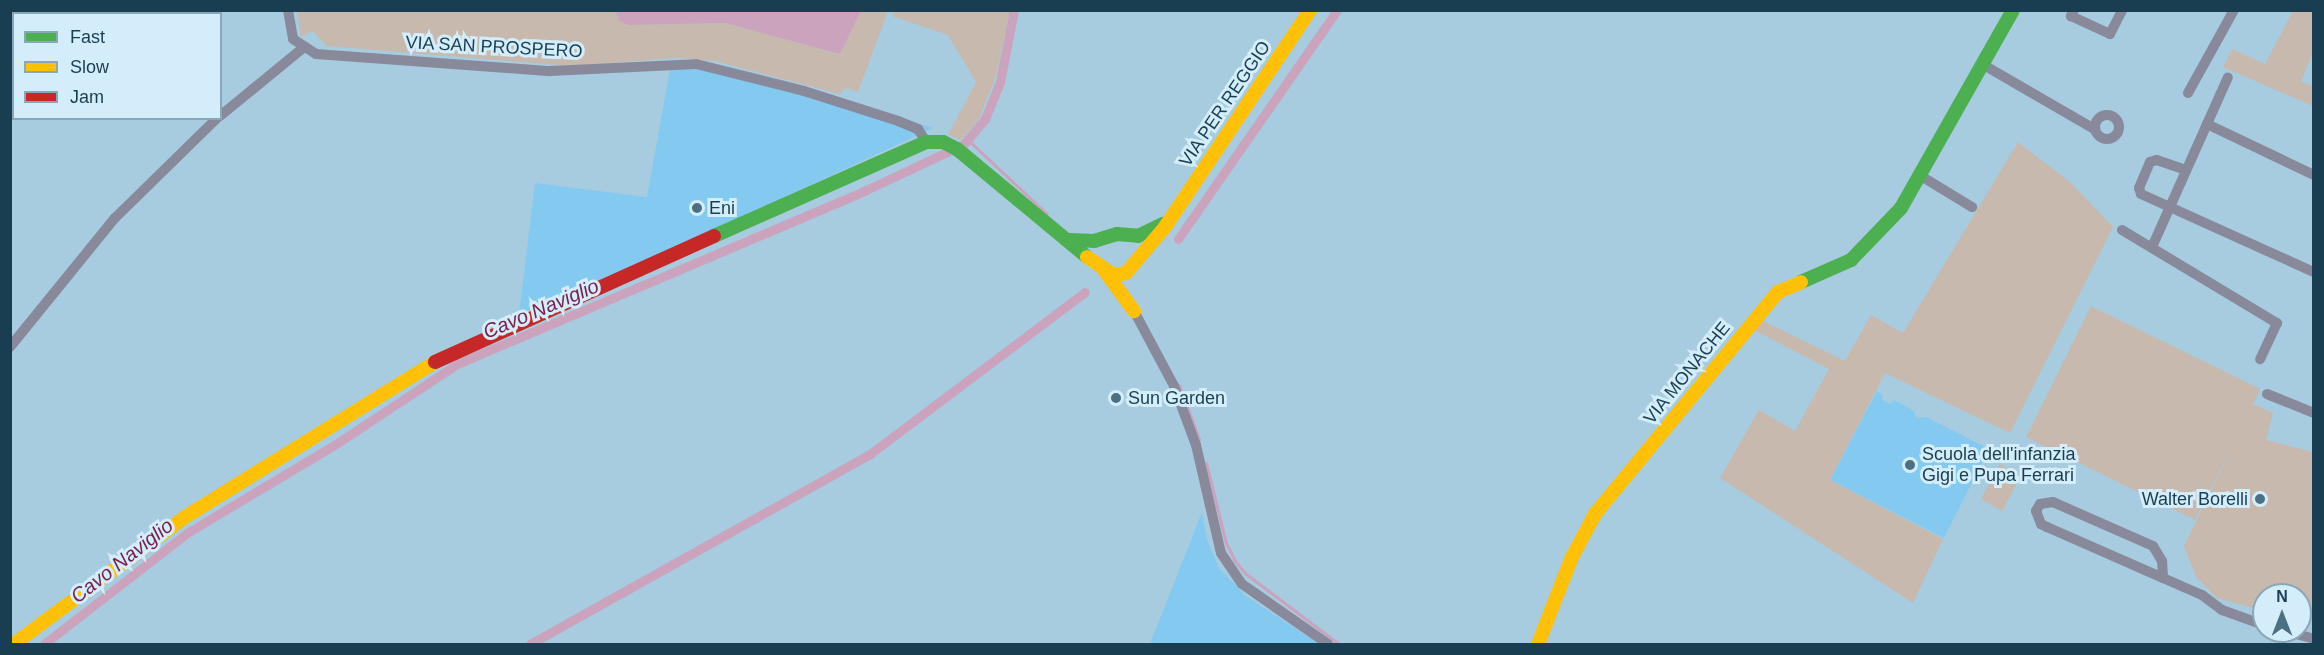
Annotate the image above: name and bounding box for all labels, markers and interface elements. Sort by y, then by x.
legend [12,12,222,120]
text: Fast [70,27,105,47]
street label: VIA SAN PROSPERO [405,32,583,62]
street label: VIA PER REGGIO [1175,37,1275,171]
text: Slow [70,57,109,77]
text: Jam [70,87,104,107]
place label: Eni [709,197,735,219]
marker: Eni [690,201,704,215]
water label: Cavo Naviglio [480,274,602,344]
street label: VIA MONACHE [1639,317,1735,429]
place label: Sun Garden [1128,387,1225,409]
marker: Sun Garden [1109,391,1123,405]
place label: Scuola dell'infanzia Gigi e Pupa Ferrari [1922,444,2076,486]
marker: Scuola dell'infanzia Gigi e Pupa Ferrari [1903,458,1917,472]
place label: Walter Borelli [2142,488,2248,510]
marker: Walter Borelli [2253,492,2267,506]
water label: Cavo Naviglio [66,514,178,608]
north arrow [2252,583,2312,643]
text: N [2276,588,2288,605]

